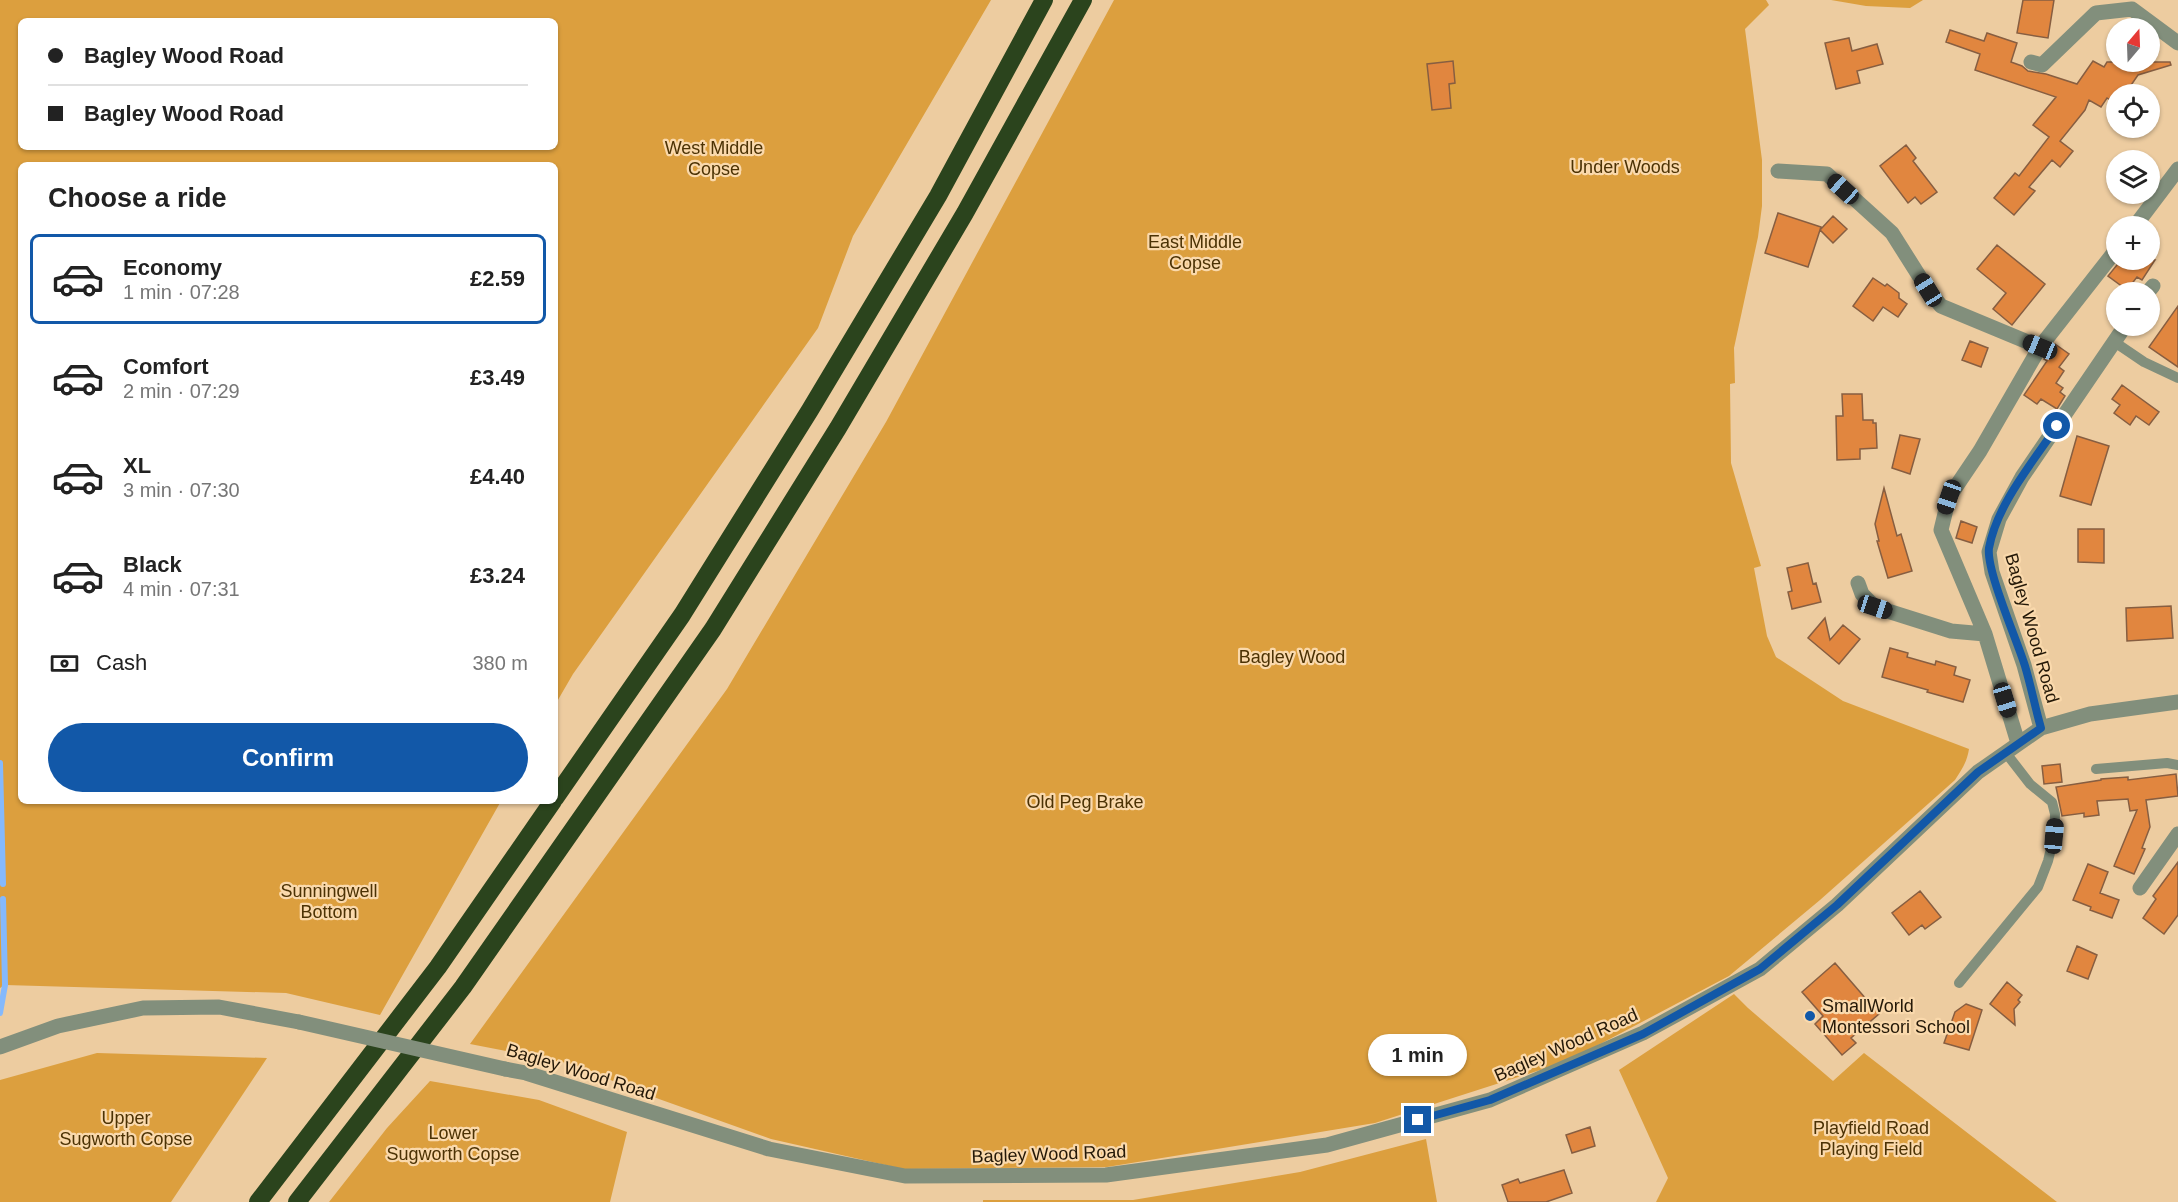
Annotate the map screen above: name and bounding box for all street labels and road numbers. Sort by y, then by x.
street label: Bagley Wood Road [2001,551,2063,705]
street label: Bagley Wood Road [1491,1004,1641,1086]
street label: Bagley Wood Road [504,1040,658,1104]
street label: Bagley Wood Road [971,1141,1127,1167]

